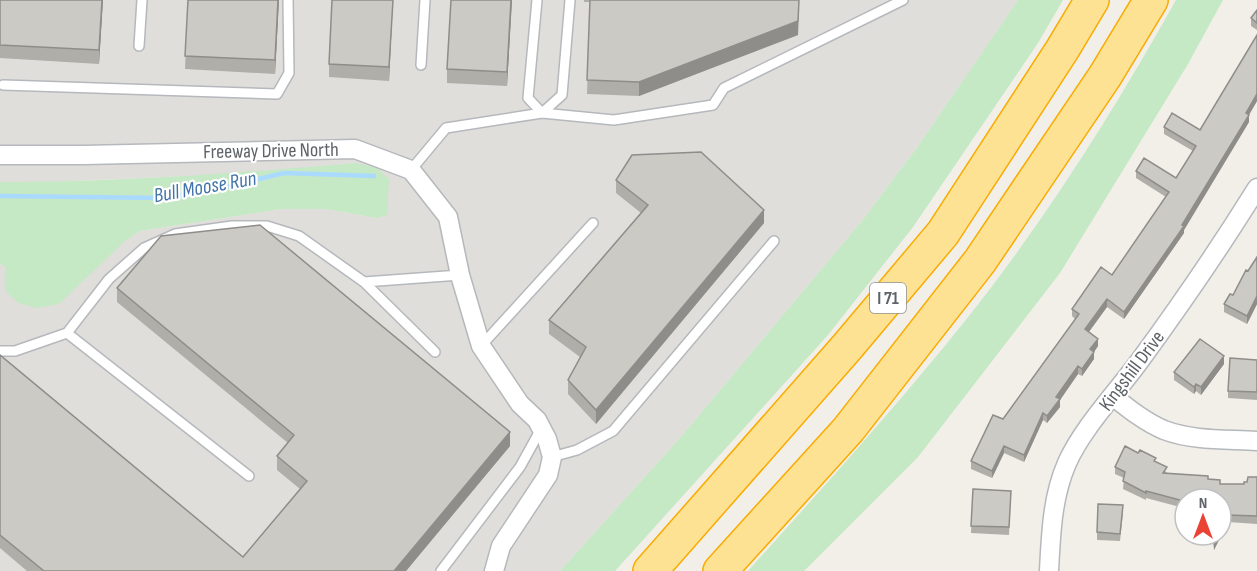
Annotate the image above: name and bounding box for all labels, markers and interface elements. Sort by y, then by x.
street label: Freeway Drive North [203,138,339,164]
water label: Bull Moose Run [152,166,258,208]
road number: I 71 [870,283,906,313]
street label: Kingshill Drive [1094,326,1170,416]
north arrow [1173,487,1233,547]
text: N [1199,494,1207,513]

